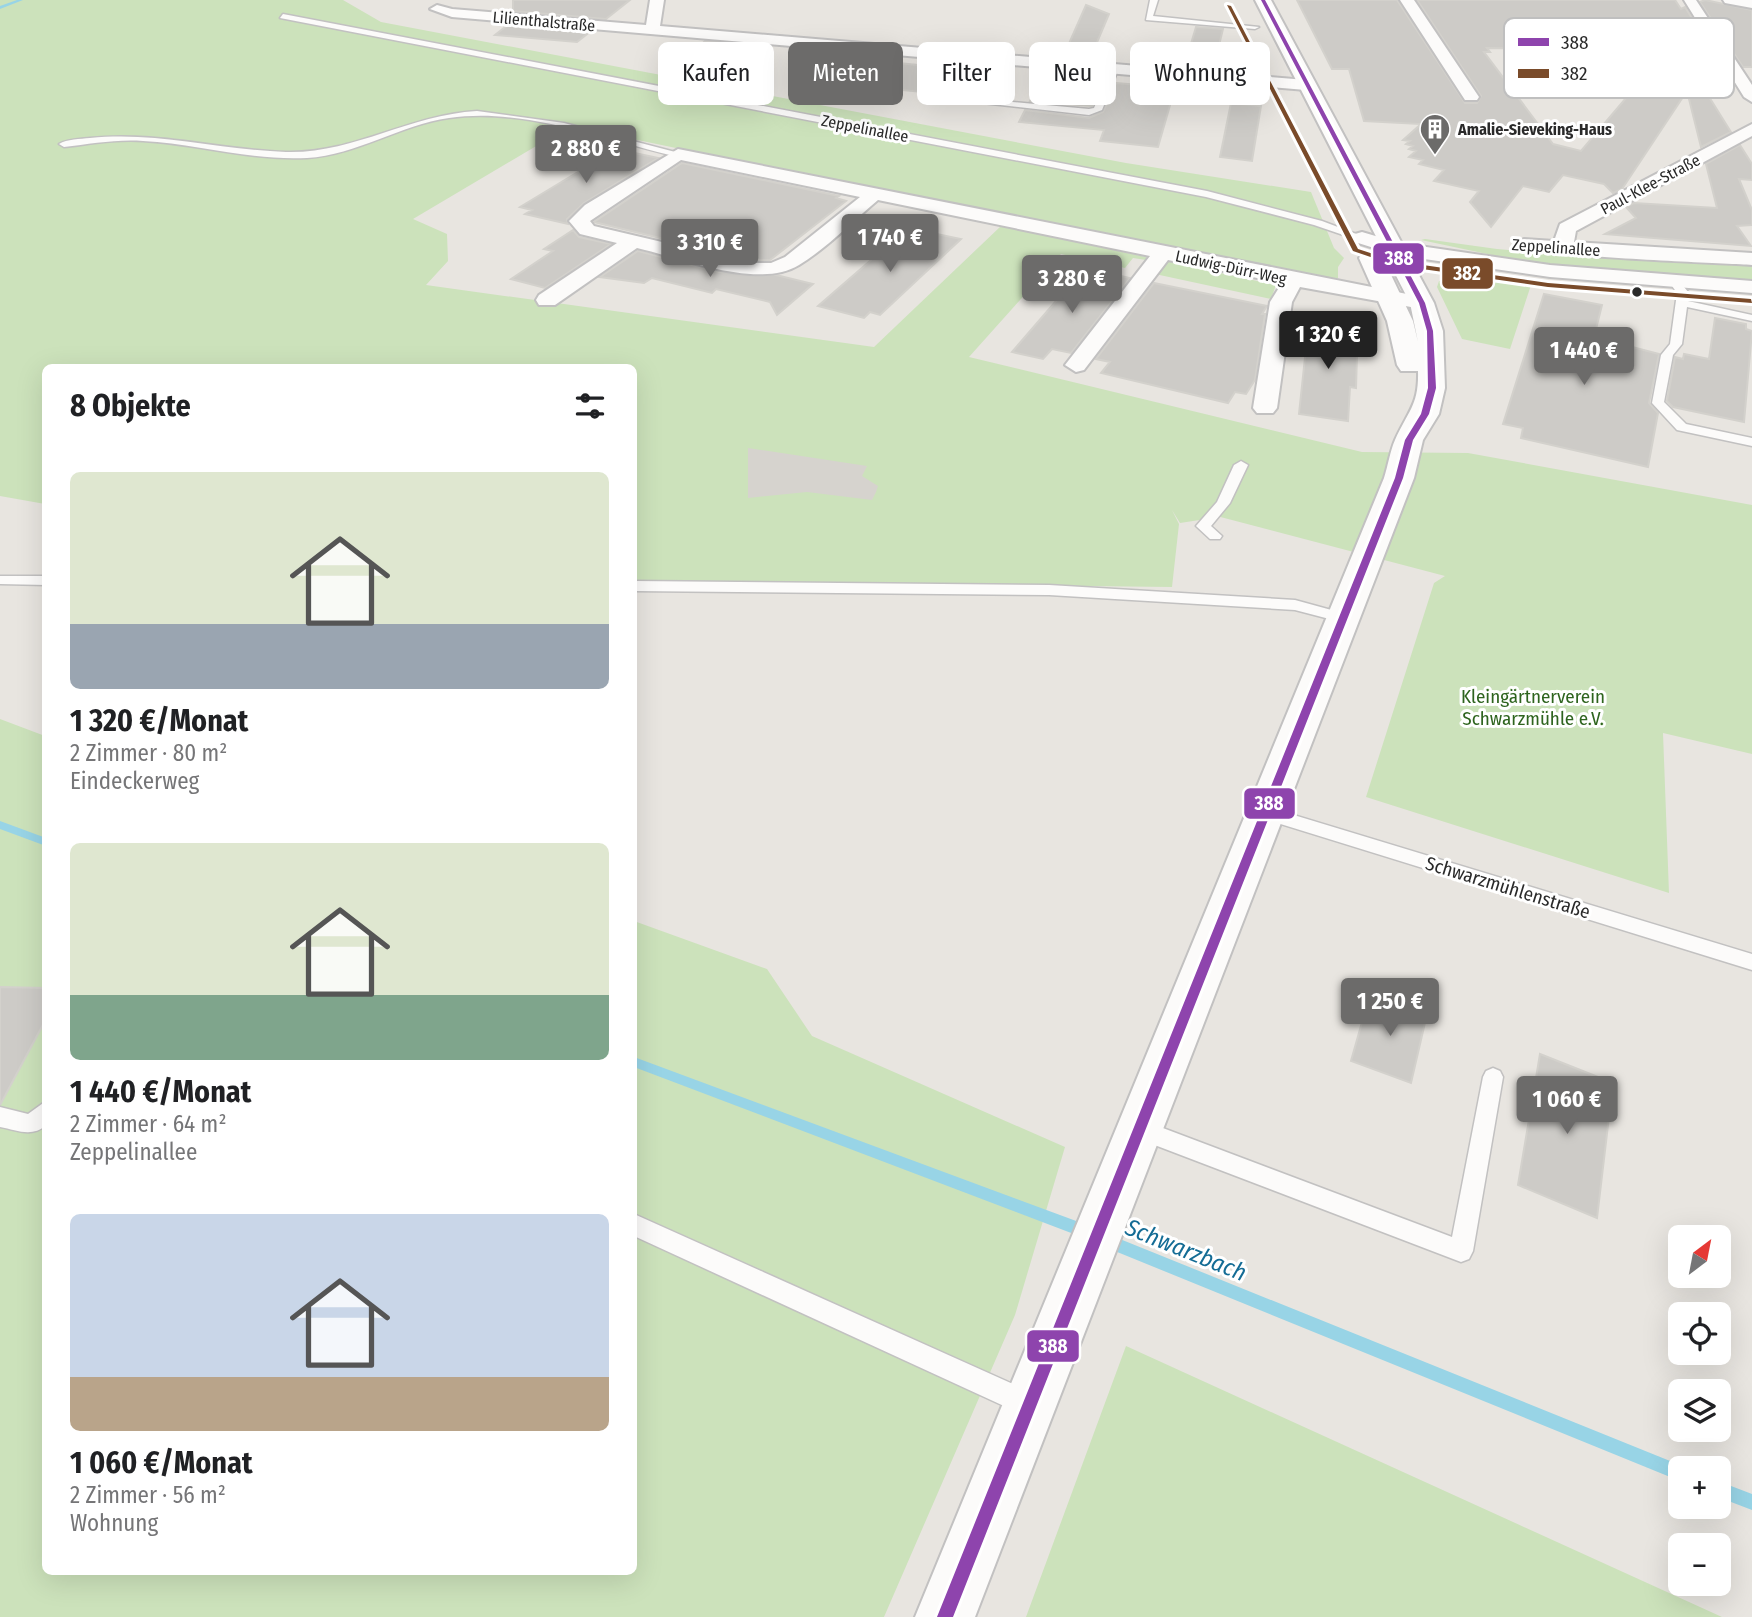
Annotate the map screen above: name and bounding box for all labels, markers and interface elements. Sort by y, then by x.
street label: Lilienthalstraße [492,8,596,35]
legend [1504,18,1734,98]
text: 388 [1561,31,1589,54]
chip: Kaufen [658,42,774,105]
chip: Mieten [788,42,903,105]
chip: Filter [917,42,1015,105]
chip: Neu [1029,42,1116,105]
chip: Wohnung [1130,42,1270,105]
text: 382 [1561,62,1587,85]
street label: Zeppelinallee [820,111,910,146]
building icon: Amalie-Sieveking-Haus [1418,112,1452,156]
place label: Amalie-Sieveking-Haus [1457,120,1612,139]
pin: 2 880 € [521,125,651,185]
text: 2 880 € [551,134,621,162]
street label: Paul-Klee-Straße [1597,150,1703,219]
pin: 1 740 € [825,215,955,274]
pin: 3 310 € [645,219,775,279]
text: 1 740 € [857,223,923,251]
text: 3 310 € [677,228,743,256]
street label: Zeppelinallee [1511,235,1601,260]
line badge: 388 [1372,242,1425,275]
street label: Ludwig-Dürr-Weg [1174,246,1289,289]
text: 388 [1383,247,1414,270]
pin: 3 280 € [1007,256,1137,315]
line badge: 382 [1441,257,1494,290]
text: 382 [1452,262,1481,285]
text: 3 280 € [1038,264,1106,292]
unlabelled marker [1630,285,1644,299]
pin: 1 320 € [1263,312,1393,371]
text: 1 320 € [1295,320,1361,348]
pin: 1 440 € [1519,328,1649,387]
text: 1 440 € [1550,336,1618,364]
icon: filters [571,387,609,425]
text: 8 Objekte [70,388,191,424]
icon: home [277,518,403,644]
park label: Kleingärtnerverein Schwarzmühle e.V. [1461,685,1605,730]
text: 1 320 €/Monat [70,703,248,739]
text: 2 Zimmer · 80 m² [70,739,227,767]
text: Eindeckerweg [70,767,199,795]
line badge: 388 [1243,787,1296,820]
text: 388 [1253,792,1284,815]
street label: Schwarzmühlenstraße [1423,851,1593,923]
icon: home [277,889,403,1015]
pin: 1 250 € [1325,978,1455,1038]
text: 1 250 € [1357,987,1423,1015]
text: 1 440 €/Monat [70,1074,251,1110]
pin: 1 060 € [1502,1076,1632,1136]
text: 1 060 € [1533,1085,1601,1113]
text: 2 Zimmer · 64 m² [70,1110,227,1138]
text: Zeppelinallee [70,1138,197,1166]
water label: Schwarzbach [1121,1213,1251,1287]
north arrow [1668,1225,1731,1288]
map controls [1668,1225,1731,1596]
icon: home [277,1260,403,1386]
button: locate [1668,1302,1731,1365]
line badge: 388 [1026,1329,1080,1363]
text: 388 [1037,1335,1068,1358]
button: layers [1668,1379,1731,1442]
text: 1 060 €/Monat [70,1445,253,1481]
button: + [1668,1456,1731,1519]
text: 2 Zimmer · 56 m² [70,1481,226,1509]
text: Wohnung [70,1509,158,1537]
button: − [1668,1533,1731,1596]

